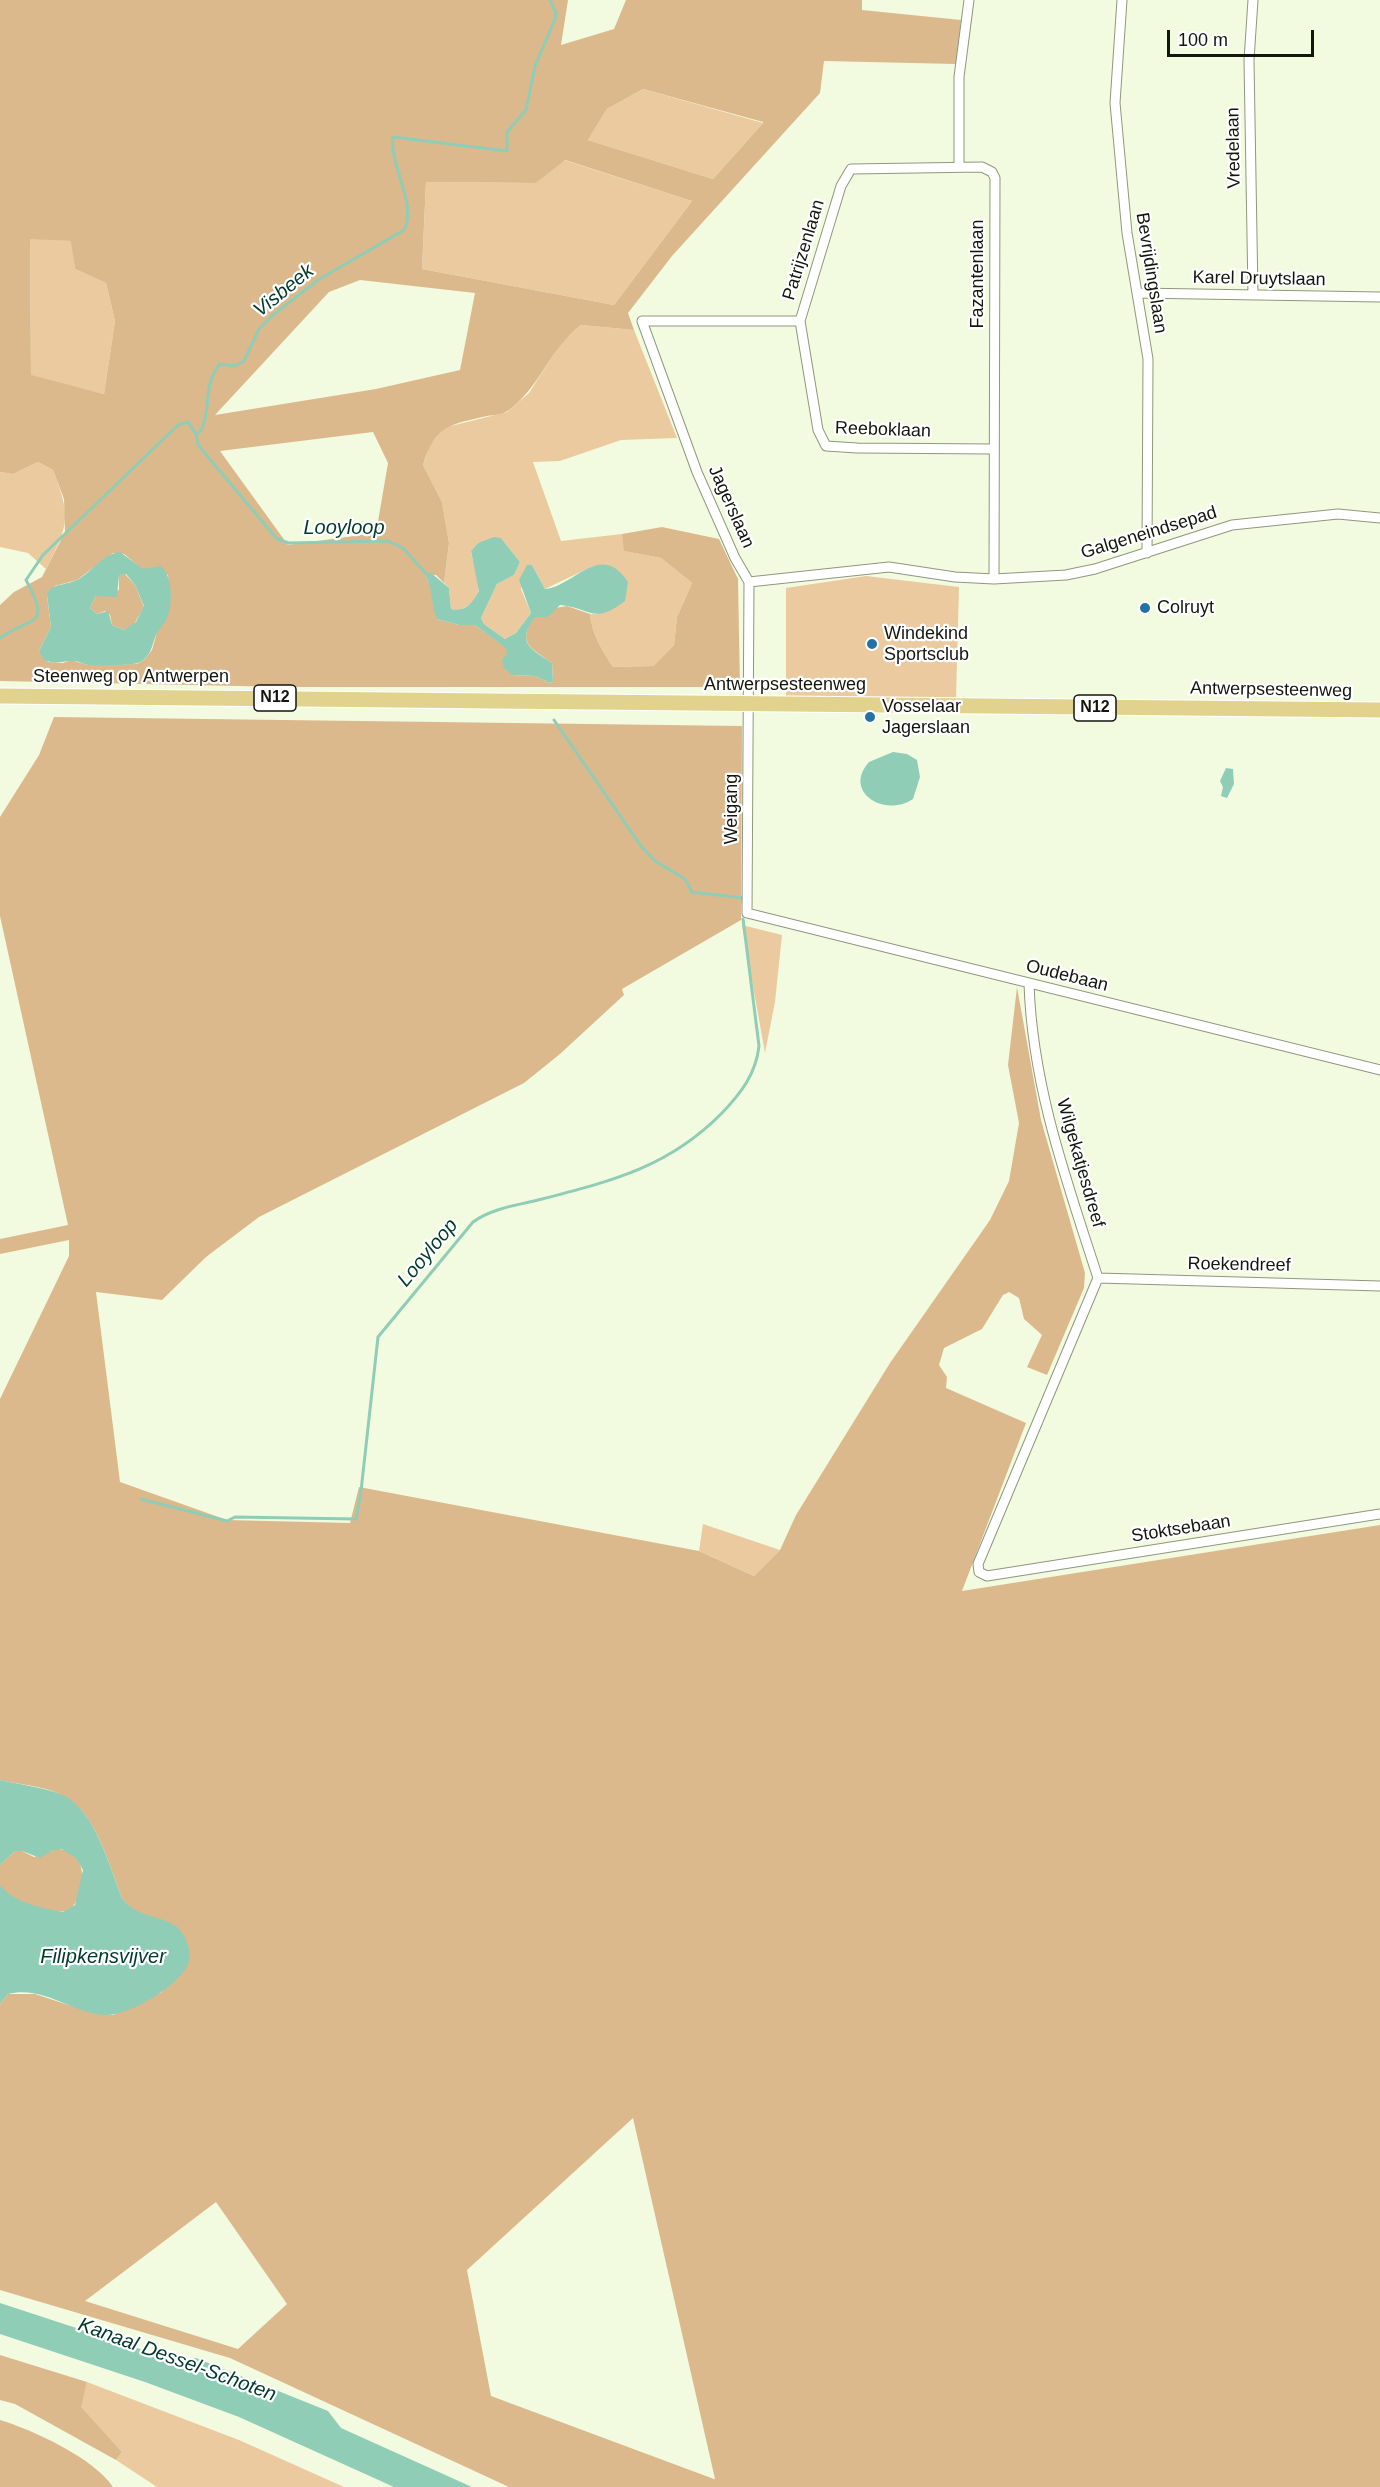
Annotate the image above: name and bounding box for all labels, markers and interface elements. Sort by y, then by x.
scale bar [1170,18,1317,56]
text: 100 m [1178,30,1228,50]
street label: Vredelaan [1222,107,1246,189]
street label: Patrijzenlaan [778,197,830,303]
street label: Bevrijdingslaan [1131,211,1171,335]
street label: Fazantenlaan [967,219,989,329]
water label: Visbeek [249,259,319,323]
street label: Karel Druytslaan [1192,267,1326,291]
street label: Reeboklaan [835,418,931,442]
street label: Jagerslaan [703,462,759,552]
street label: Galgeneindsepad [1078,502,1220,564]
water label: Looyloop [303,516,385,540]
place label: Colruyt [1157,597,1214,619]
marker: Colruyt [1138,601,1152,615]
place label: Windekind Sportsclub [884,623,969,666]
marker: Windekind Sportsclub [865,637,879,651]
street label: Steenweg op Antwerpen [33,666,229,688]
street label: Antwerpsesteenweg [704,674,866,696]
street label: Antwerpsesteenweg [1190,678,1352,702]
road number: N12 [254,685,296,711]
road number: N12 [1074,695,1116,721]
place label: Vosselaar Jagerslaan [882,696,970,738]
marker: Vosselaar Jagerslaan [863,710,877,724]
street label: Weigang [721,774,743,844]
street label: Oudebaan [1024,955,1110,997]
street label: Wilgekatjesdreef [1051,1096,1109,1230]
water label: Looyloop [393,1214,463,1292]
street label: Roekendreef [1187,1253,1291,1277]
street label: Stoktsebaan [1130,1511,1232,1547]
water label: Filipkensvijver [40,1945,166,1969]
water label: Kanaal Dessel-Schoten [75,2313,279,2407]

